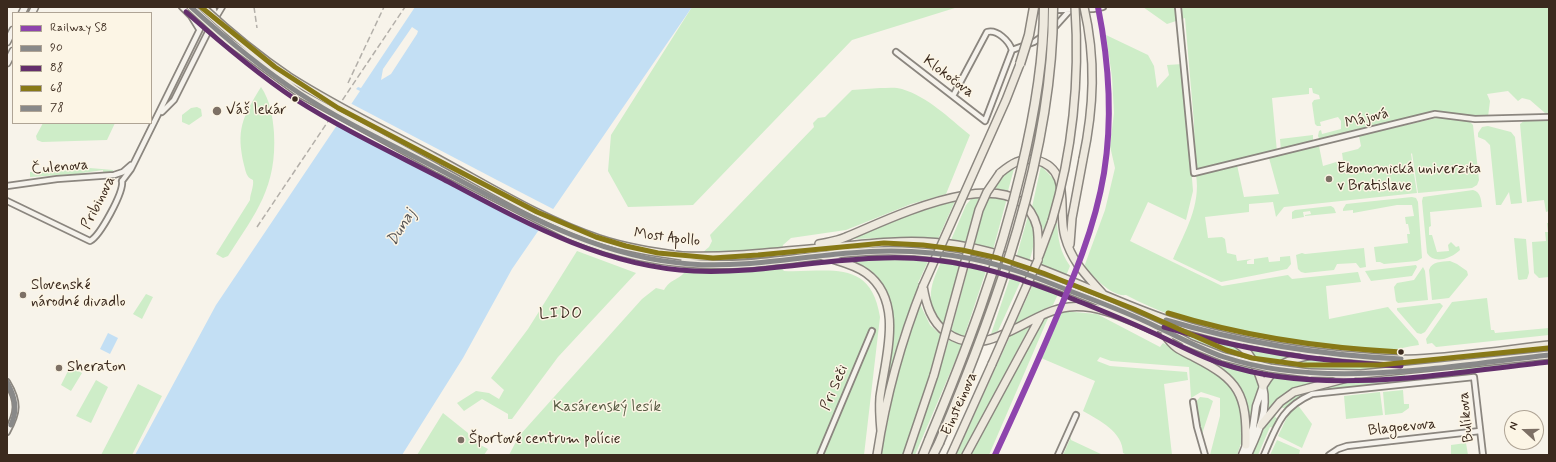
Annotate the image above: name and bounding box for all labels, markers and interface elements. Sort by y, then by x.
legend [12,12,152,124]
text: Railway S8 [50,20,107,36]
text: 90 [50,40,63,56]
street label: Klokočova [919,52,977,102]
text: 88 [50,60,63,76]
text: 68 [50,80,63,96]
unlabelled marker [290,94,300,104]
text: 78 [50,100,64,116]
place label: Váš lekár [226,102,287,120]
marker: Váš lekár [211,105,223,117]
street label: Májová [1343,105,1391,133]
street label: Čulenova [31,157,89,179]
place label: Ekonomická univerzita v Bratislave [1337,161,1481,196]
street label: Pribinova [78,173,120,233]
marker: Ekonomická univerzita v Bratislave [1324,174,1334,184]
water label: Dunaj [383,206,421,250]
street label: Most Apollo [633,225,701,251]
place label: Slovenské národné divadlo [31,277,125,312]
marker: Slovenské národné divadlo [18,290,28,300]
district label: LIDO [539,305,583,325]
unlabelled marker [1396,347,1406,357]
place label: Sheraton [67,359,126,377]
street label: Pri Seči [817,362,853,414]
marker: Sheraton [54,363,64,373]
street label: Einsteinova [938,369,982,439]
street label: Bulíkova [1455,391,1479,443]
park label: Kasárenský lesík [553,399,661,417]
north arrow [1504,410,1544,450]
street label: Blagoevova [1367,415,1437,441]
text: N [1506,420,1522,432]
place label: Športové centrum polície [469,431,621,449]
marker: Športové centrum polície [456,435,466,445]

